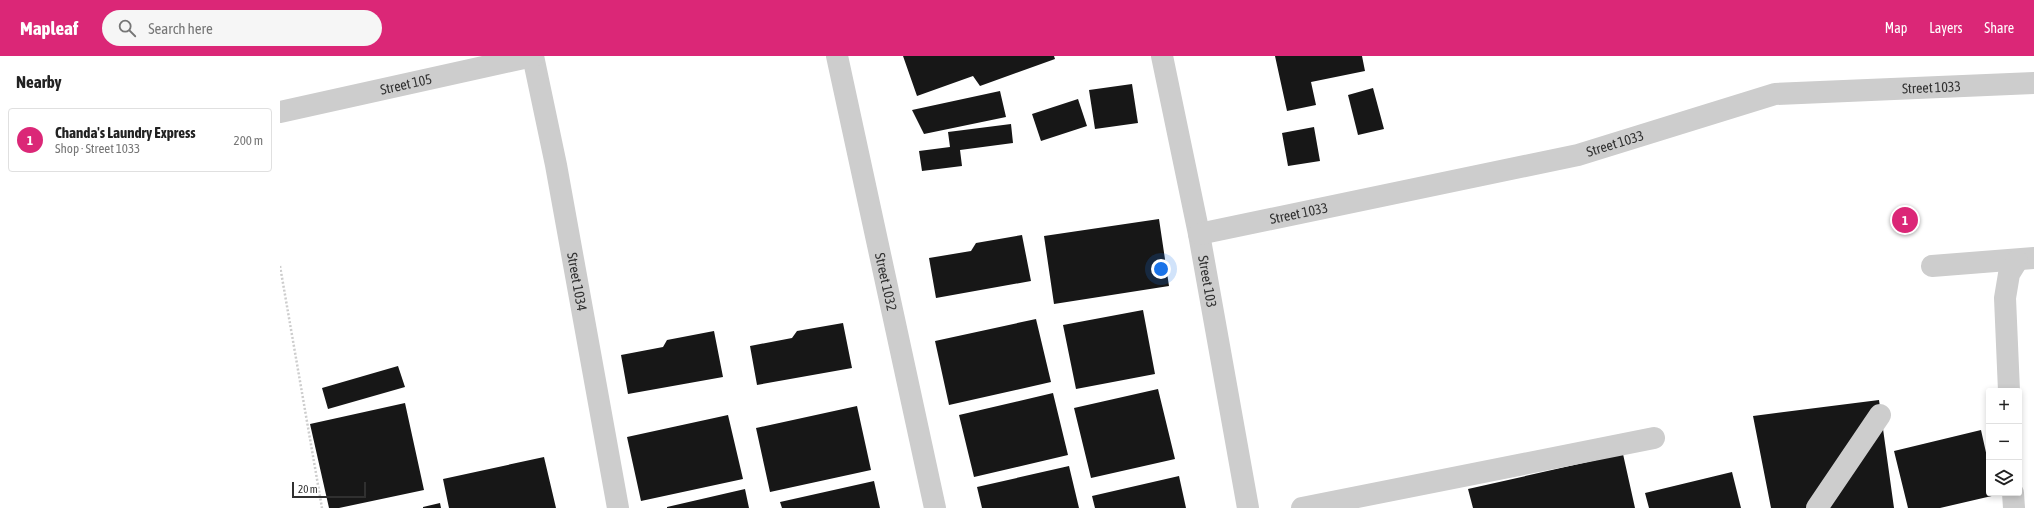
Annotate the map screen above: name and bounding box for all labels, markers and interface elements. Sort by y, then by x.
search box [102,10,382,46]
text: Mapleaf [20,17,78,39]
icon: search [116,17,138,39]
text: Search here [148,20,213,37]
text: Map [1885,20,1907,36]
text: Layers [1929,20,1962,36]
text: Share [1984,20,2014,36]
street label: Street 105 [379,71,433,98]
text: Nearby [16,72,62,92]
street label: Street 1033 [1902,78,1961,97]
text: Chanda's Laundry Express [55,124,196,141]
street label: Street 1033 [1585,127,1646,160]
text: 1 [27,133,33,148]
text: 200 m [234,133,263,148]
text: Shop · Street 1033 [55,141,140,156]
street label: Street 1033 [1268,199,1329,227]
pin: 1 [1892,205,1918,235]
street label: Street 1034 [564,251,590,313]
street label: Street 1032 [872,251,900,312]
street label: Street 103 [1195,254,1220,309]
your location [1151,259,1171,279]
map controls [1986,388,2022,496]
button: + [1986,388,2022,424]
button: − [1986,424,2022,460]
button: layers [1986,460,2022,496]
scale bar [292,480,366,499]
text: 20 m [298,483,318,495]

